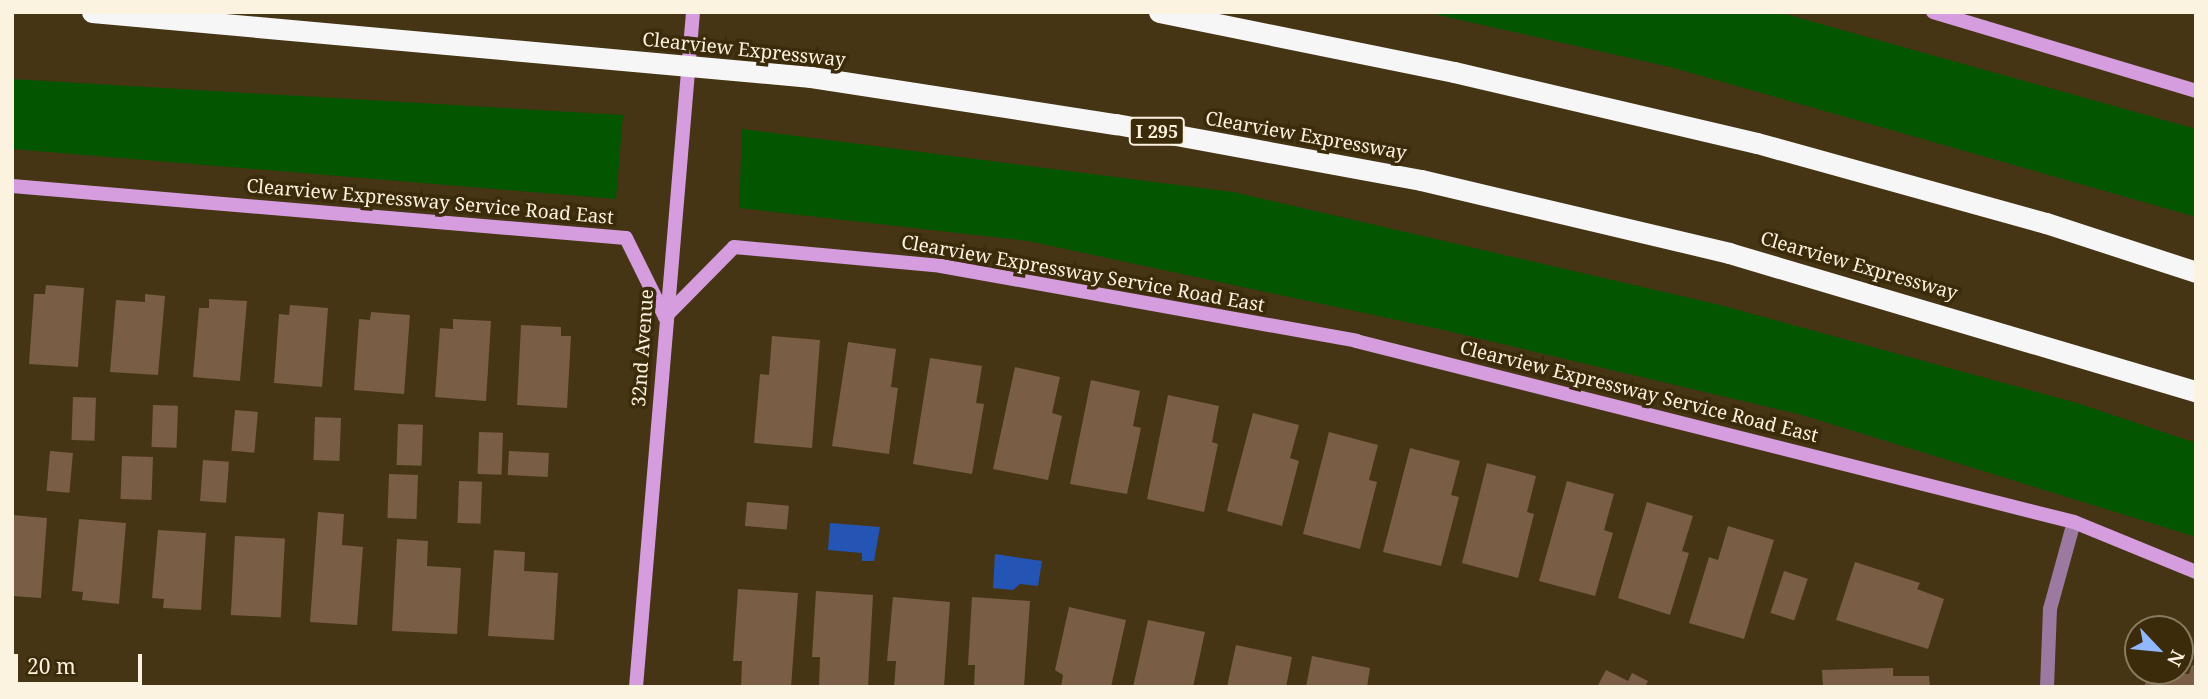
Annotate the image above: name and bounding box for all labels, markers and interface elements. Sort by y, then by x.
street label: Clearview Expressway [641,28,847,72]
street label: Clearview Expressway [1204,107,1408,165]
road number: I 295 [1127,116,1187,146]
street label: Clearview Expressway Service Road East [245,175,615,229]
street label: Clearview Expressway [1758,227,1960,305]
street label: Clearview Expressway Service Road East [900,231,1266,317]
street label: 32nd Avenue [628,288,658,408]
street label: Clearview Expressway Service Road East [1457,336,1821,448]
north arrow [2124,615,2194,685]
scale bar [18,640,145,684]
text: N [2161,646,2191,671]
text: 20 m [27,652,76,680]

